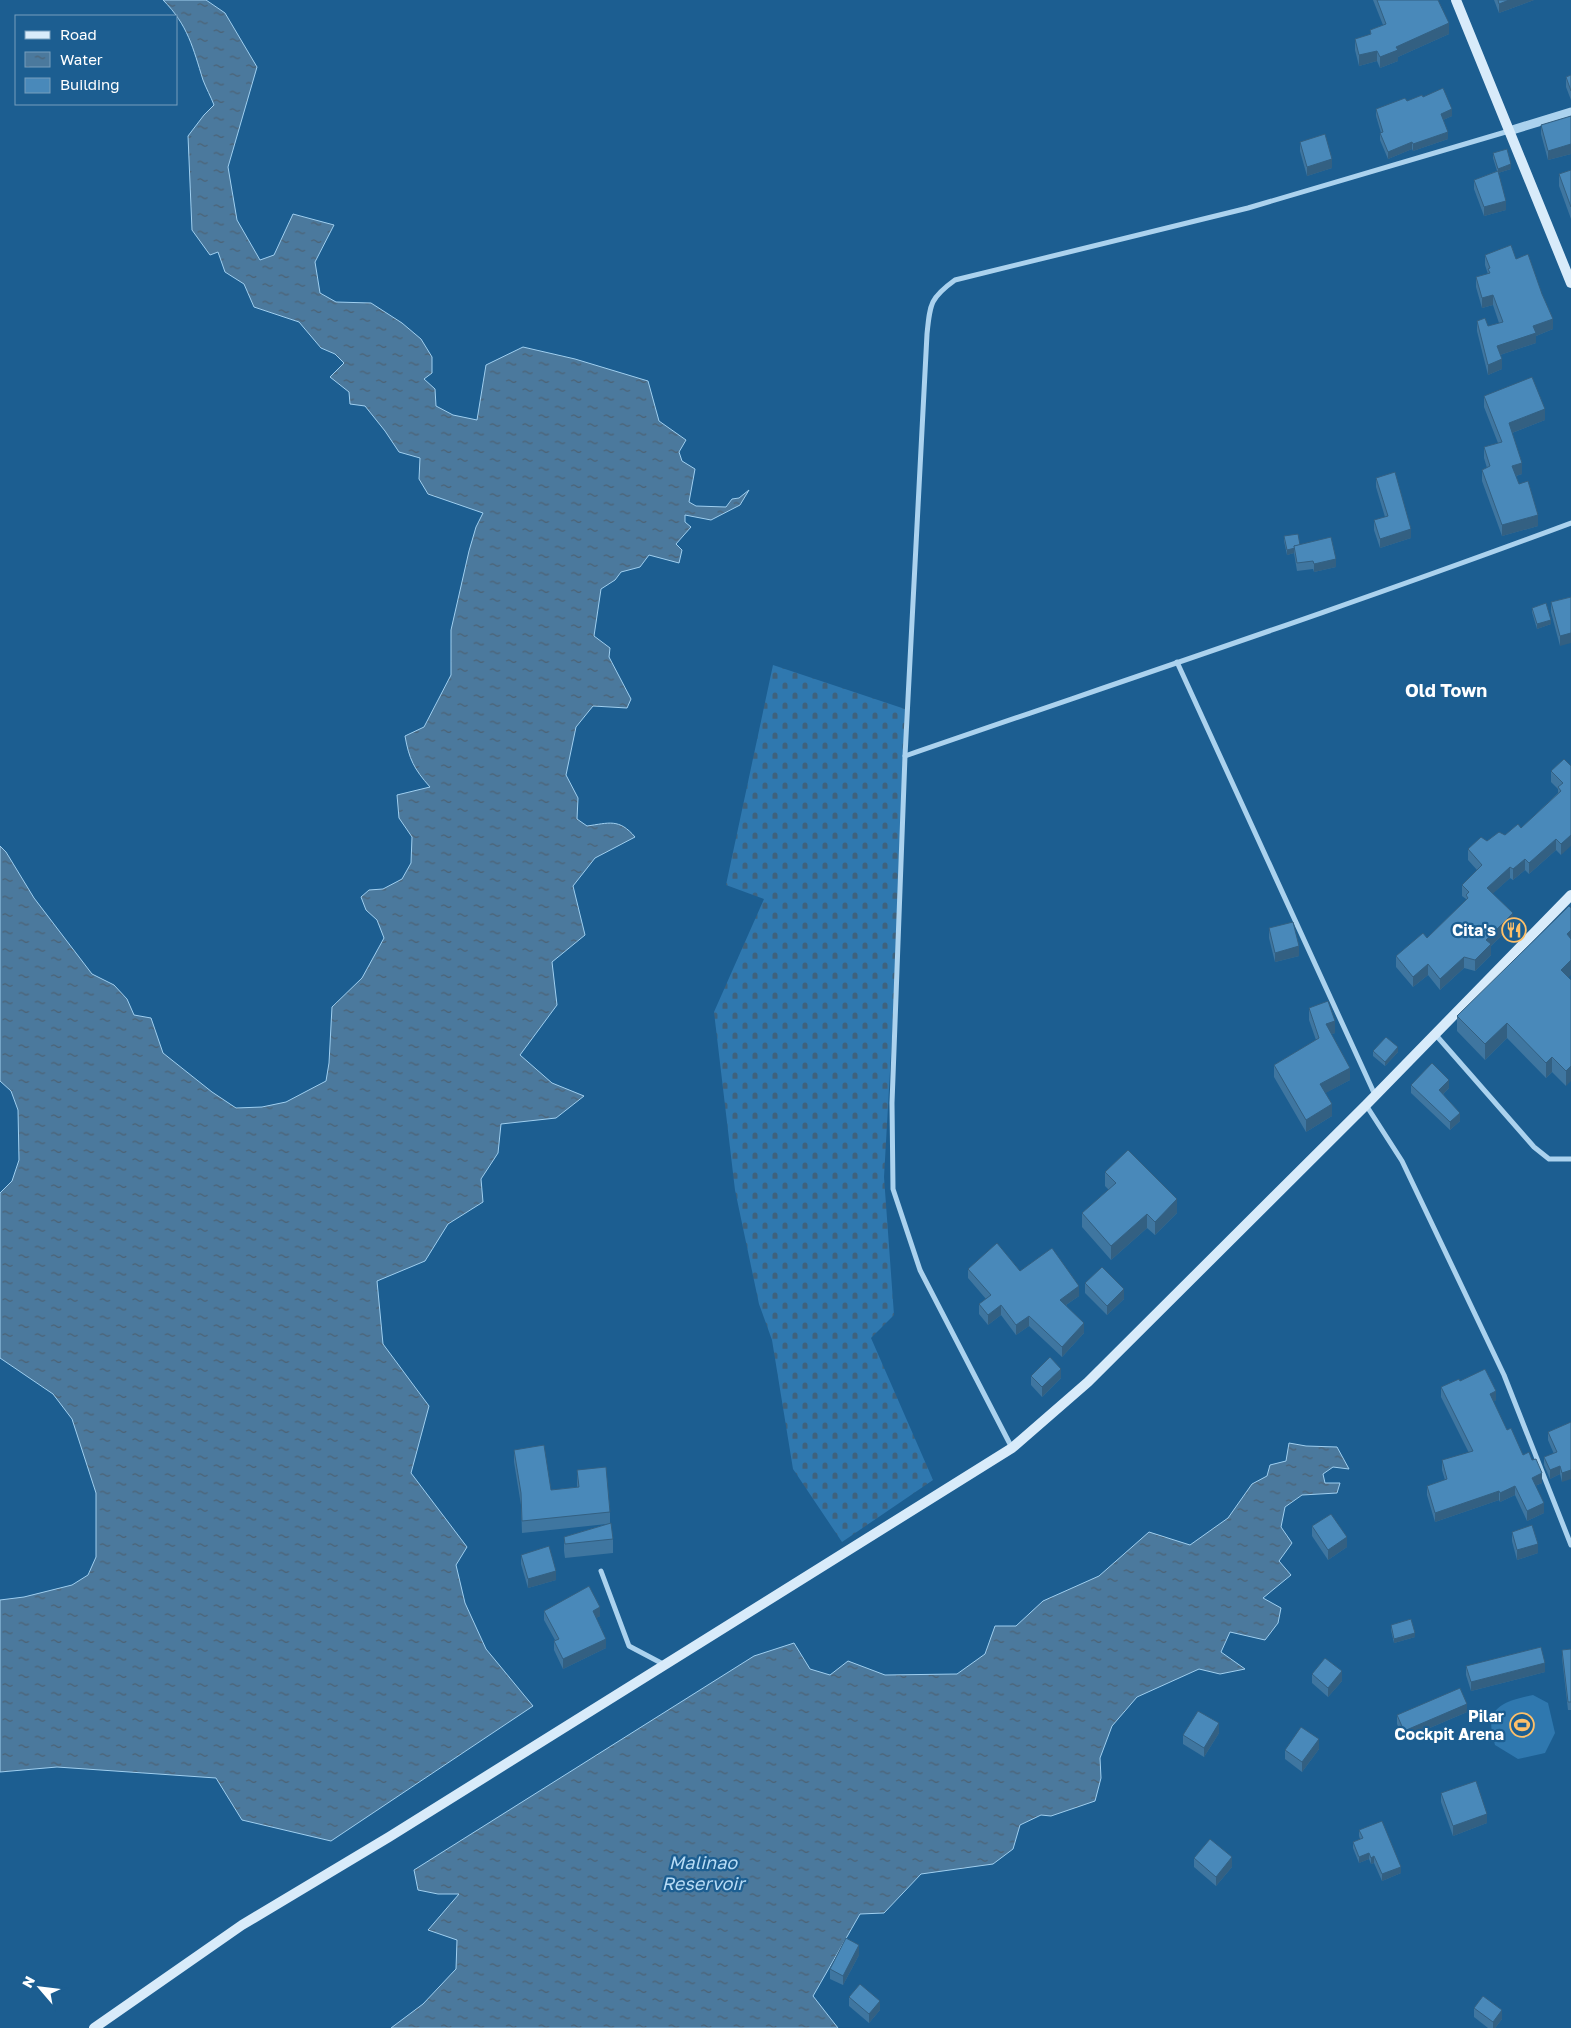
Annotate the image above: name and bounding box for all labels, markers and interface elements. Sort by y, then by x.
legend [15,15,178,105]
text: Road [60,25,97,43]
text: Water [60,50,103,68]
text: Building [60,75,120,93]
district label: Old Town [1405,679,1487,701]
restaurant icon: Cita's [1501,917,1527,943]
place label: Cita's [1452,920,1496,940]
place label: Pilar Cockpit Arena [1394,1706,1504,1744]
sports icon: Pilar Cockpit Arena [1509,1712,1535,1738]
water label: Malinao Reservoir [662,1851,747,1894]
north arrow [15,1963,65,2013]
text: N [18,1973,38,1990]

